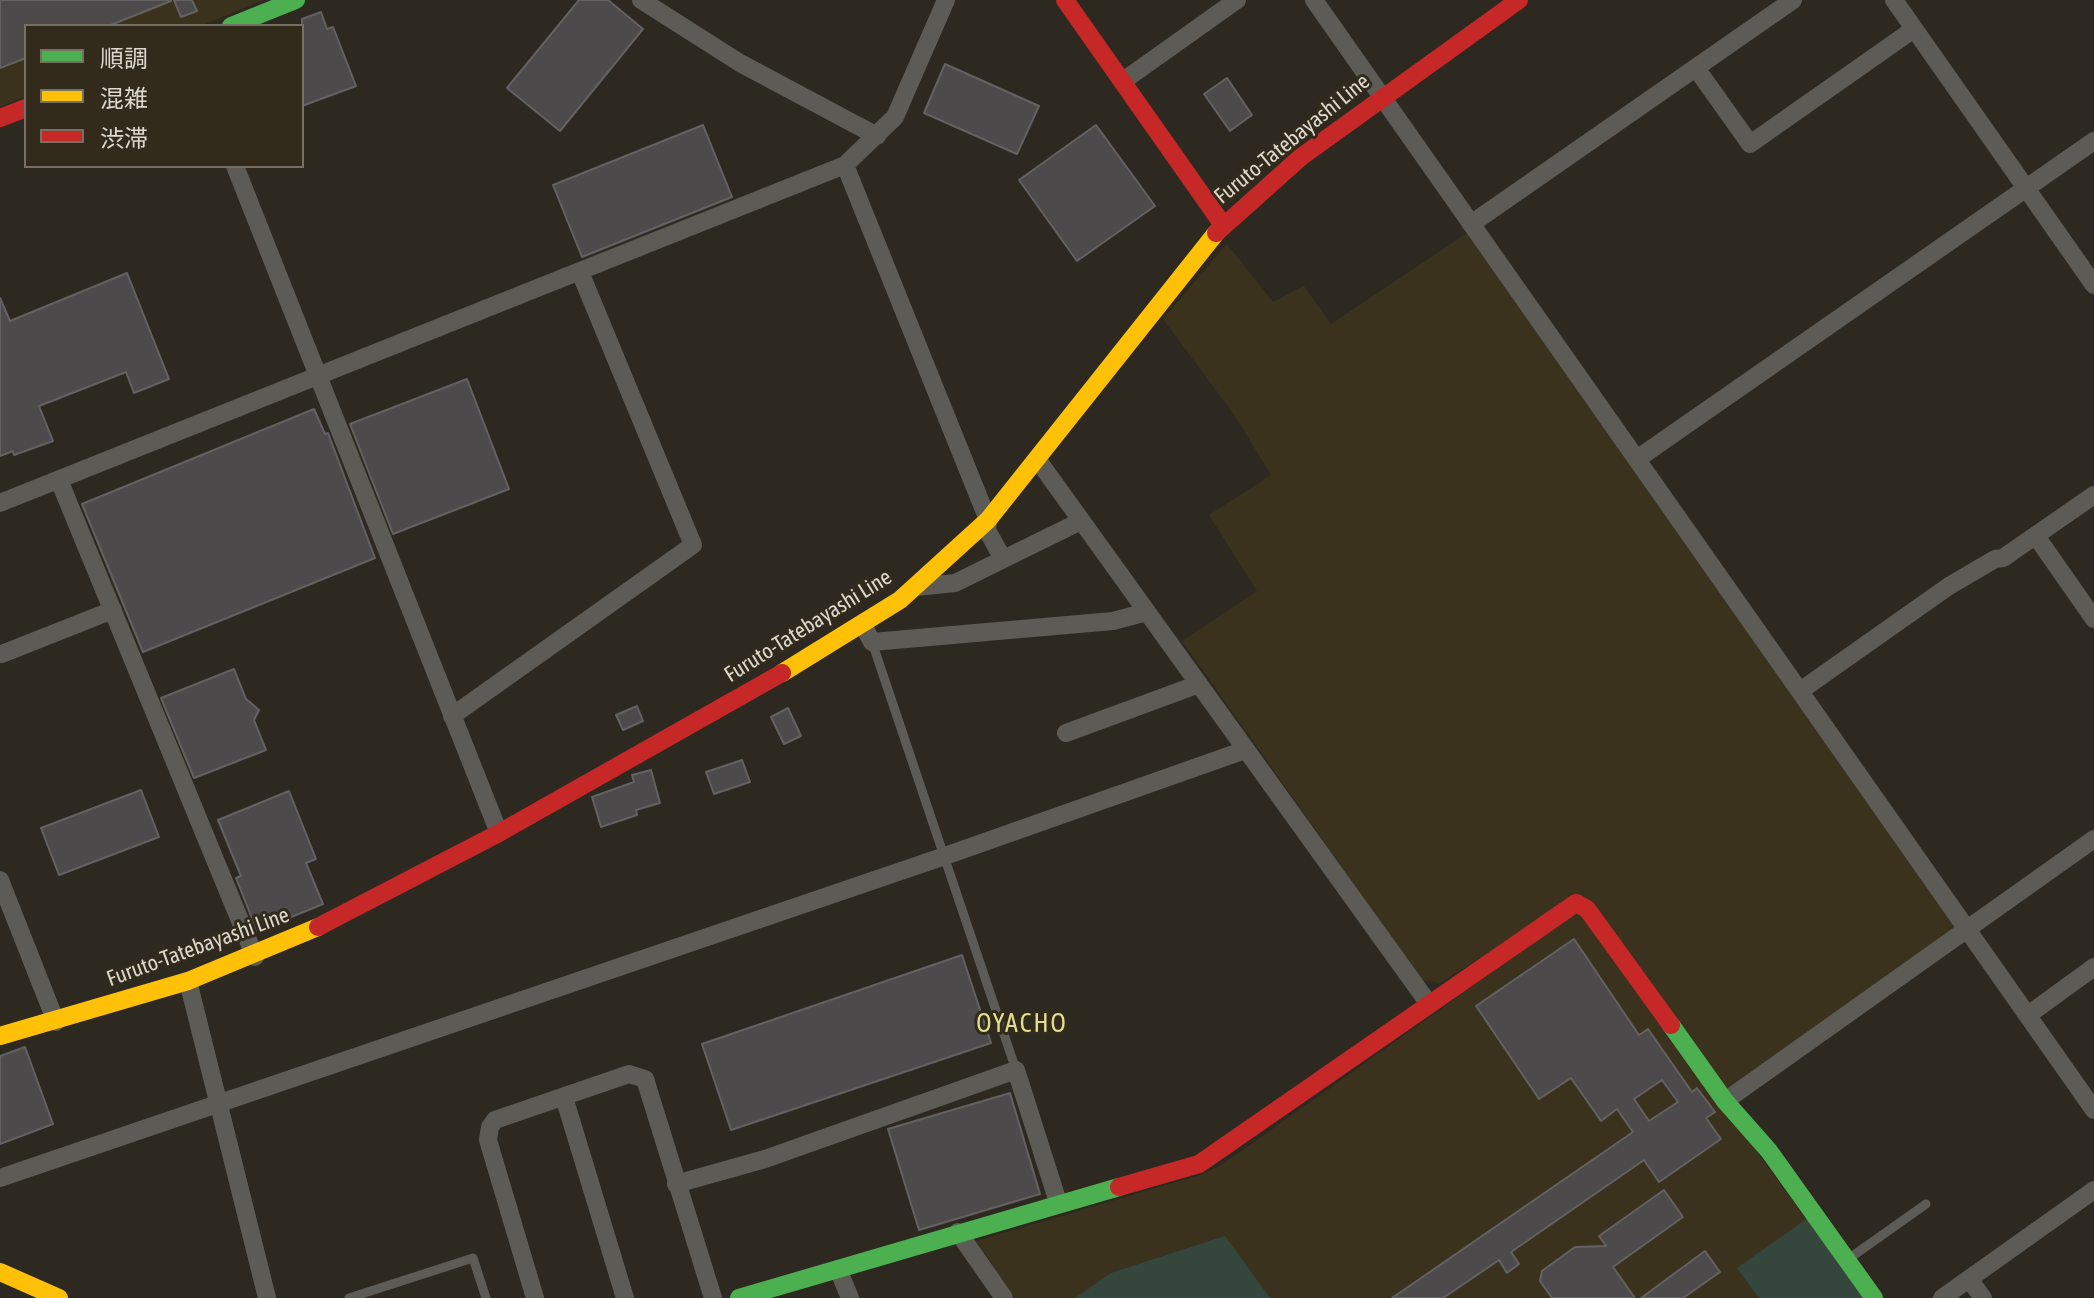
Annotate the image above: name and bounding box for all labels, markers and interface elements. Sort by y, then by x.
legend [24,24,304,168]
text: 順調 [100,45,148,72]
street label: Furuto-Tatebayashi Line [1209,68,1375,210]
text: 混雑 [100,85,148,112]
text: 渋滞 [100,125,148,152]
street label: Furuto-Tatebayashi Line [720,564,896,688]
street label: Furuto-Tatebayashi Line [103,902,293,992]
district label: OYACHO [976,1008,1068,1040]

